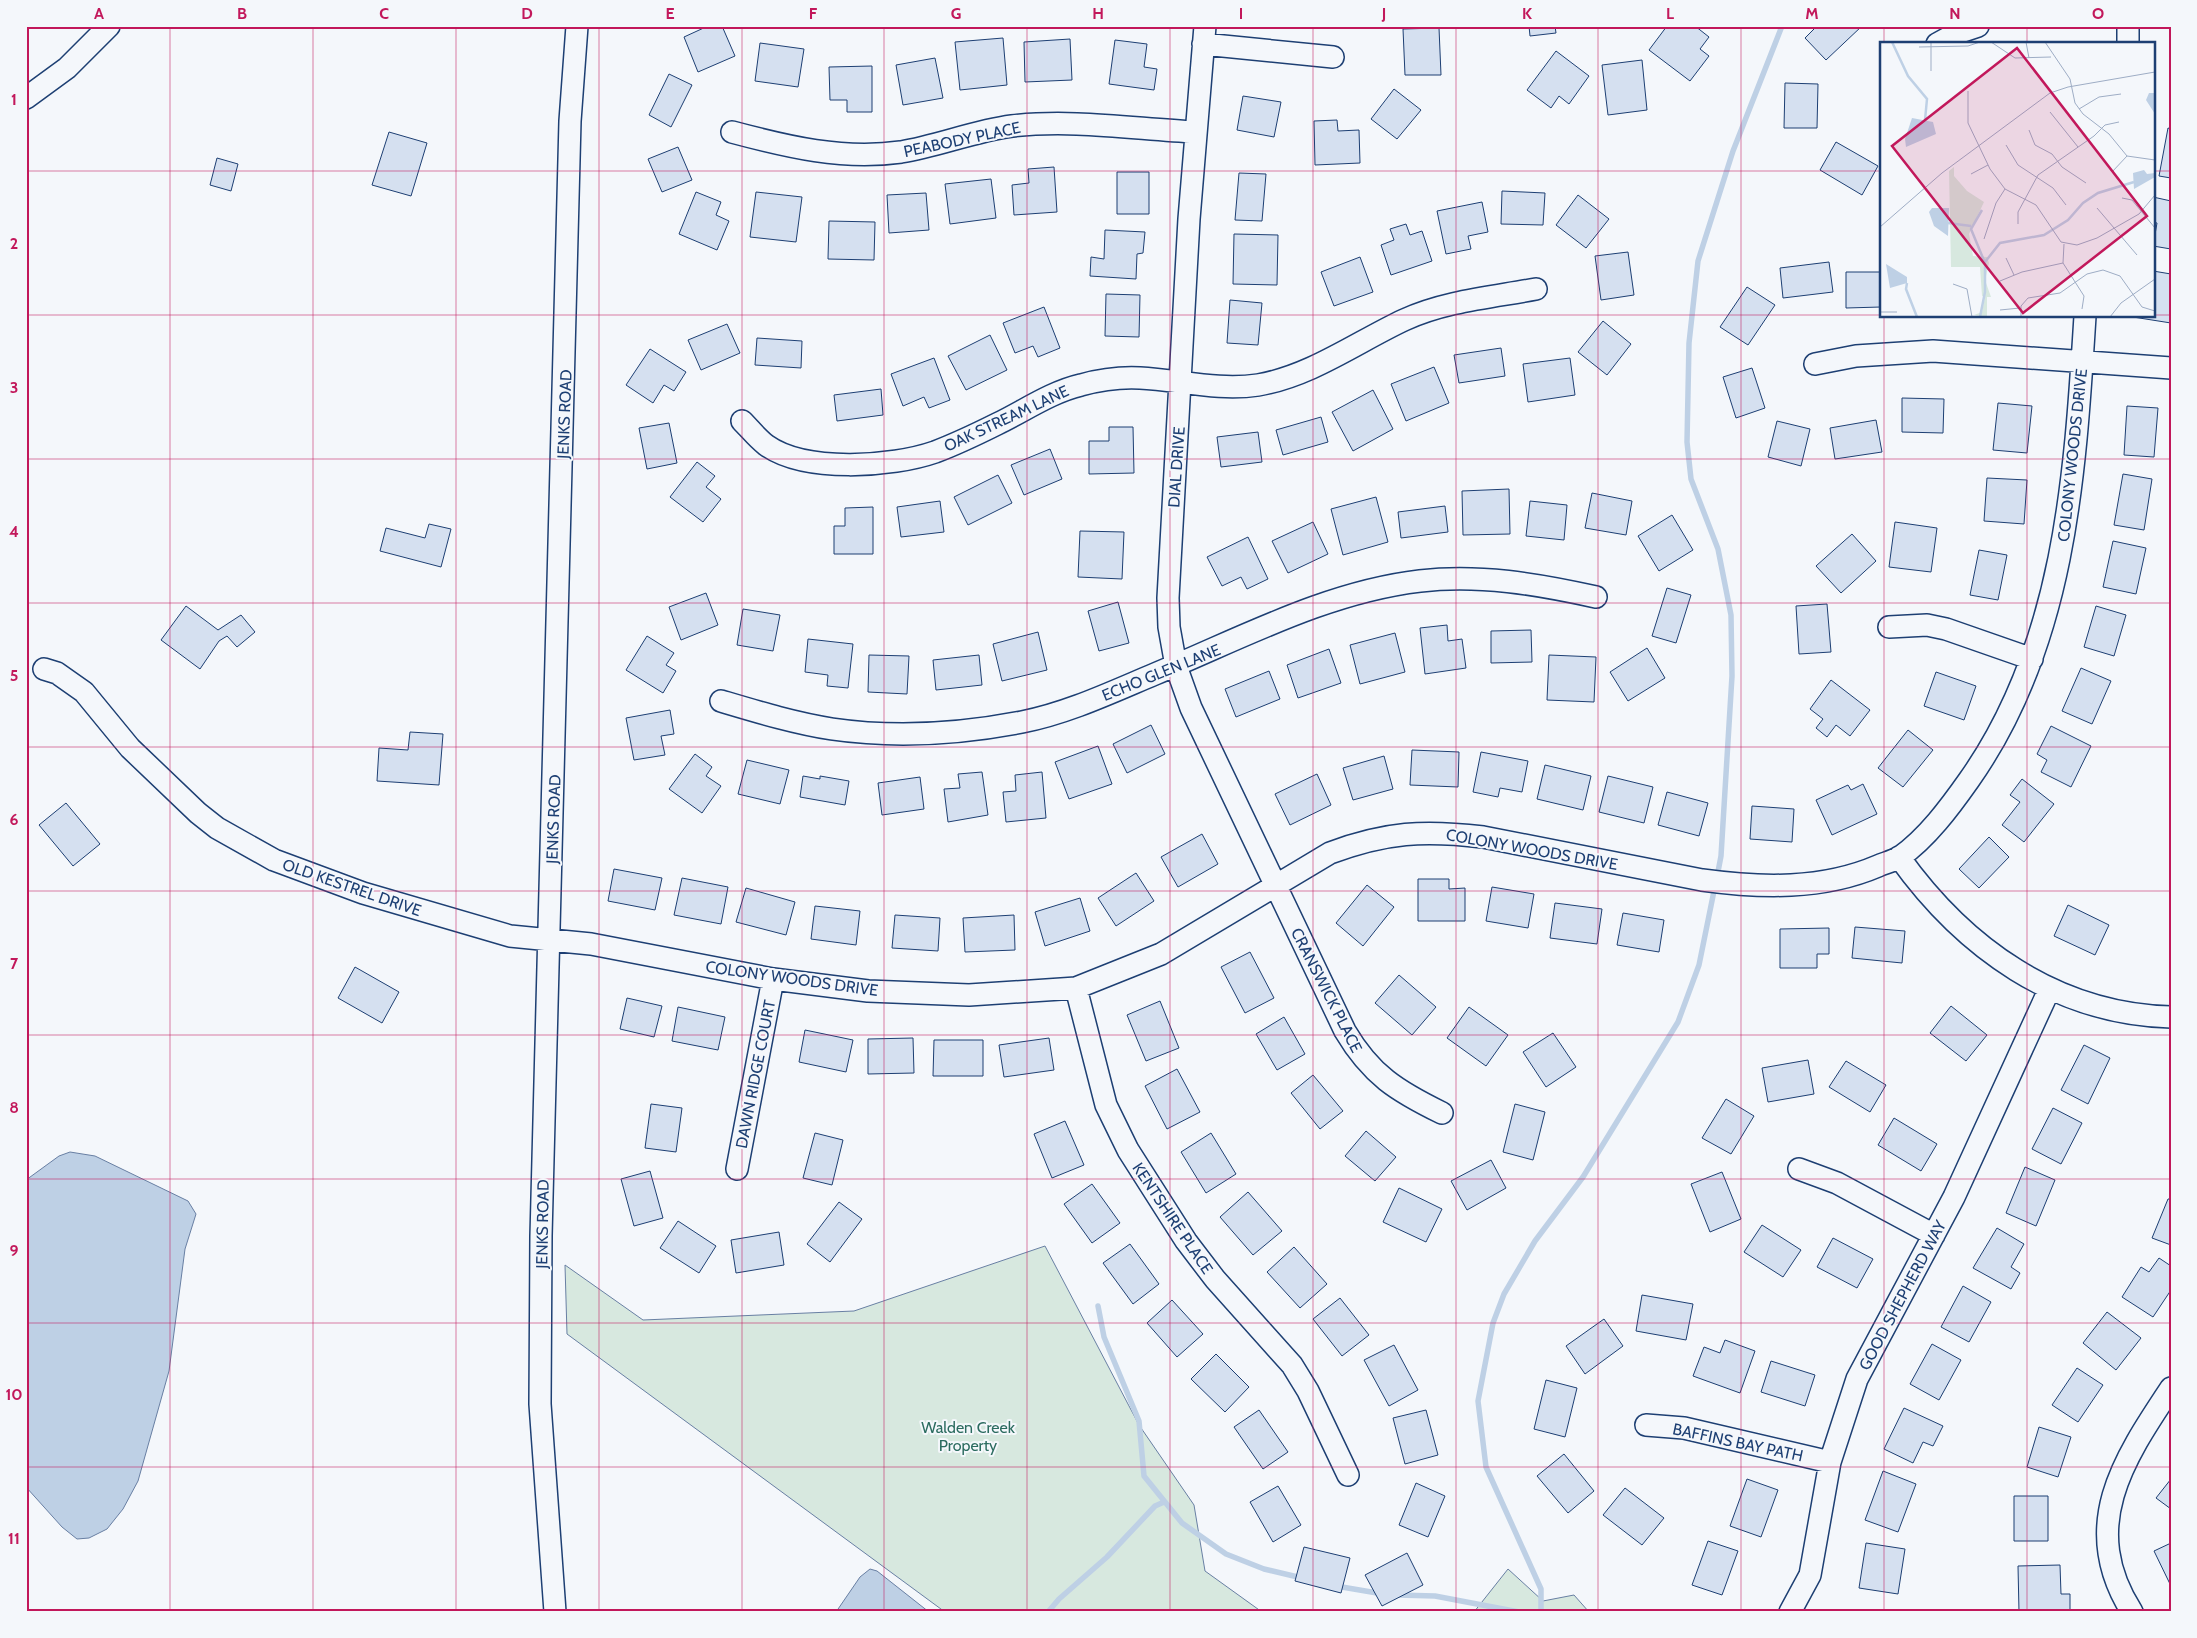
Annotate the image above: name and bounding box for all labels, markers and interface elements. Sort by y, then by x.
text: A [94,4,104,23]
text: B [237,4,247,23]
text: C [379,4,389,23]
text: D [521,4,533,23]
text: E [665,4,675,23]
text: F [809,4,818,23]
text: G [951,4,961,23]
text: H [1092,4,1104,23]
text: I [1239,4,1243,23]
text: J [1381,4,1386,23]
text: K [1522,4,1532,23]
text: L [1666,4,1674,23]
text: M [1805,4,1819,23]
text: N [1949,4,1961,23]
text: O [2092,4,2104,23]
inset map [1880,42,2154,318]
text: 1 [11,90,17,109]
street label: PEABODY PLACE [902,118,1022,161]
text: 2 [10,234,18,253]
street label: COLONY WOODS DRIVE [2054,367,2091,543]
street label: JENKS ROAD [553,369,576,460]
text: 3 [10,378,18,397]
street label: OAK STREAM LANE [941,381,1072,456]
street label: DIAL DRIVE [1164,426,1189,508]
text: 4 [9,522,19,541]
street label: ECHO GLEN LANE [1099,640,1223,705]
text: 5 [10,666,18,685]
street label: JENKS ROAD [542,774,565,865]
text: 6 [10,810,19,829]
street label: COLONY WOODS DRIVE [1445,825,1619,874]
street label: OLD KESTREL DRIVE [280,855,424,920]
street label: CRANSWICK PLACE [1287,925,1366,1056]
text: 7 [10,954,19,973]
street label: COLONY WOODS DRIVE [704,957,880,1000]
street label: DAWN RIDGE COURT [732,998,779,1150]
text: 8 [9,1098,19,1117]
street label: KENTSHIRE PLACE [1128,1159,1217,1278]
street label: JENKS ROAD [532,1179,553,1270]
street label: GOOD SHEPHERD WAY [1855,1216,1950,1373]
text: 9 [10,1241,19,1260]
text: 10 [5,1385,23,1404]
park label: Walden Creek Property [921,1418,1016,1455]
street label: BAFFINS BAY PATH [1671,1419,1805,1466]
text: 11 [8,1529,20,1548]

